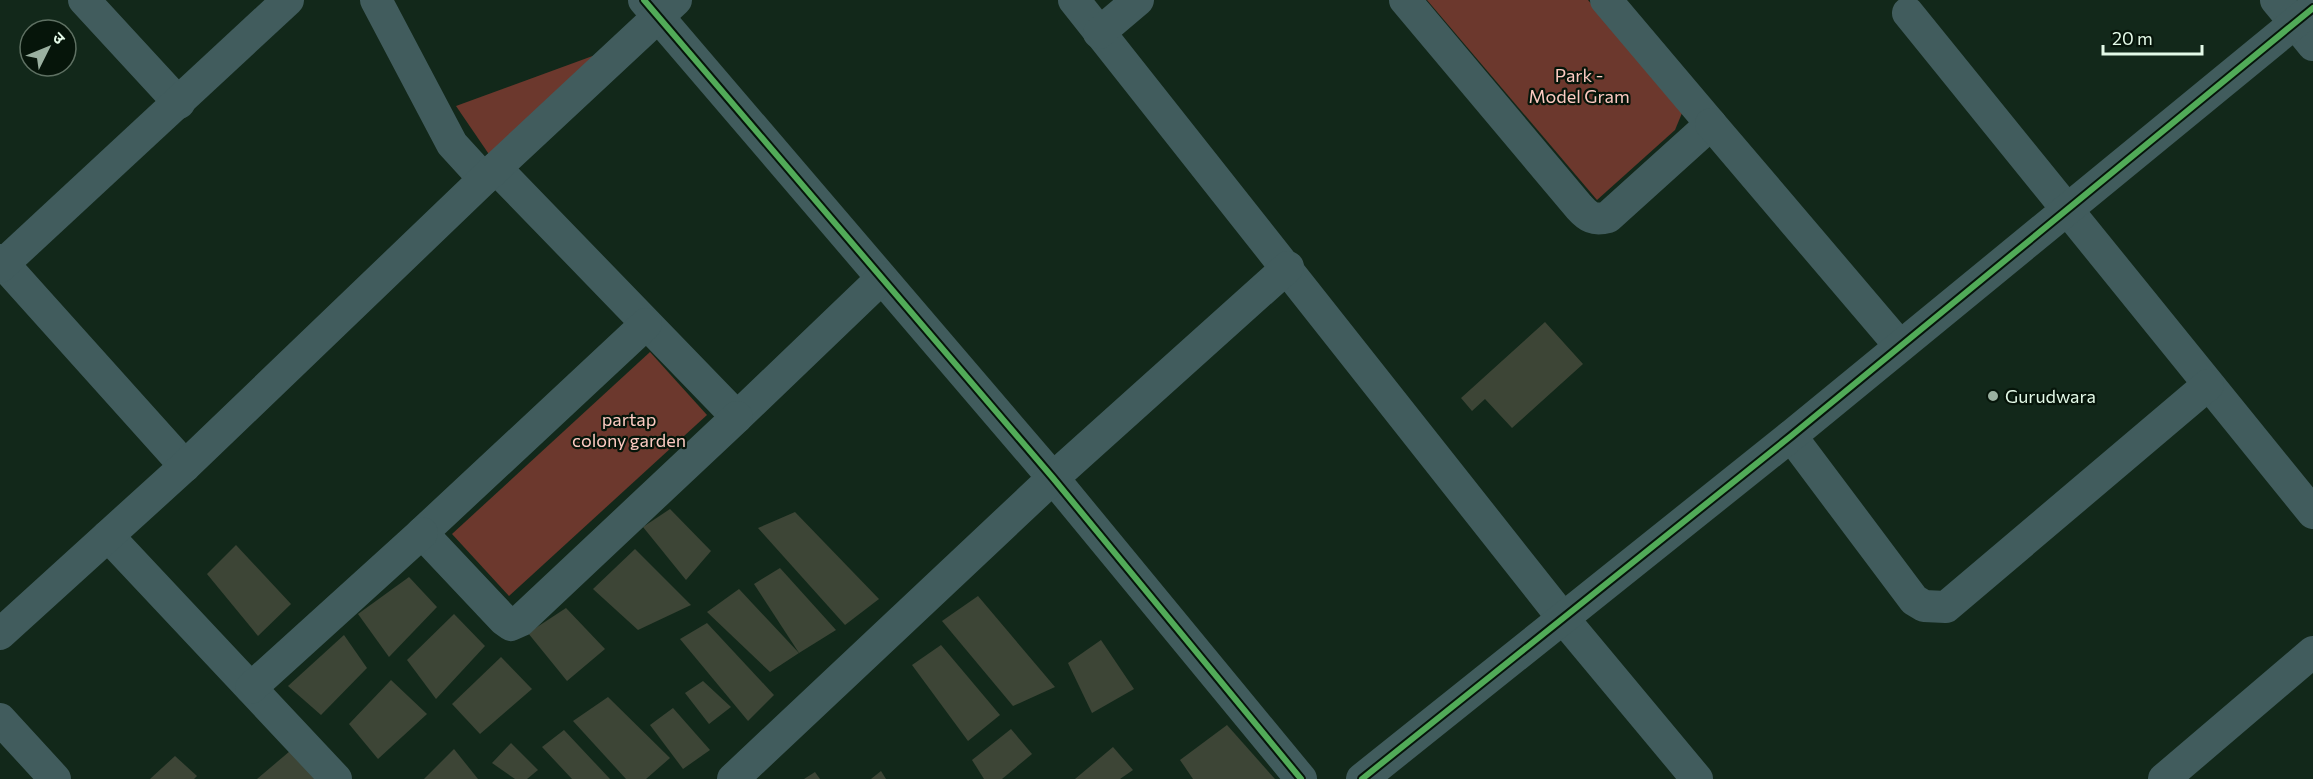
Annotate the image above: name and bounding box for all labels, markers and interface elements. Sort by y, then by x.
north arrow [18,18,78,78]
scale bar [2103,18,2202,56]
text: 20 m [2112,27,2153,49]
text: उ [49,28,70,48]
park label: Park - Model Gram [1528,64,1630,107]
place label: Gurudwara [2005,385,2096,407]
marker: Gurudwara [1986,389,2000,403]
park label: partap colony garden [572,408,686,451]

